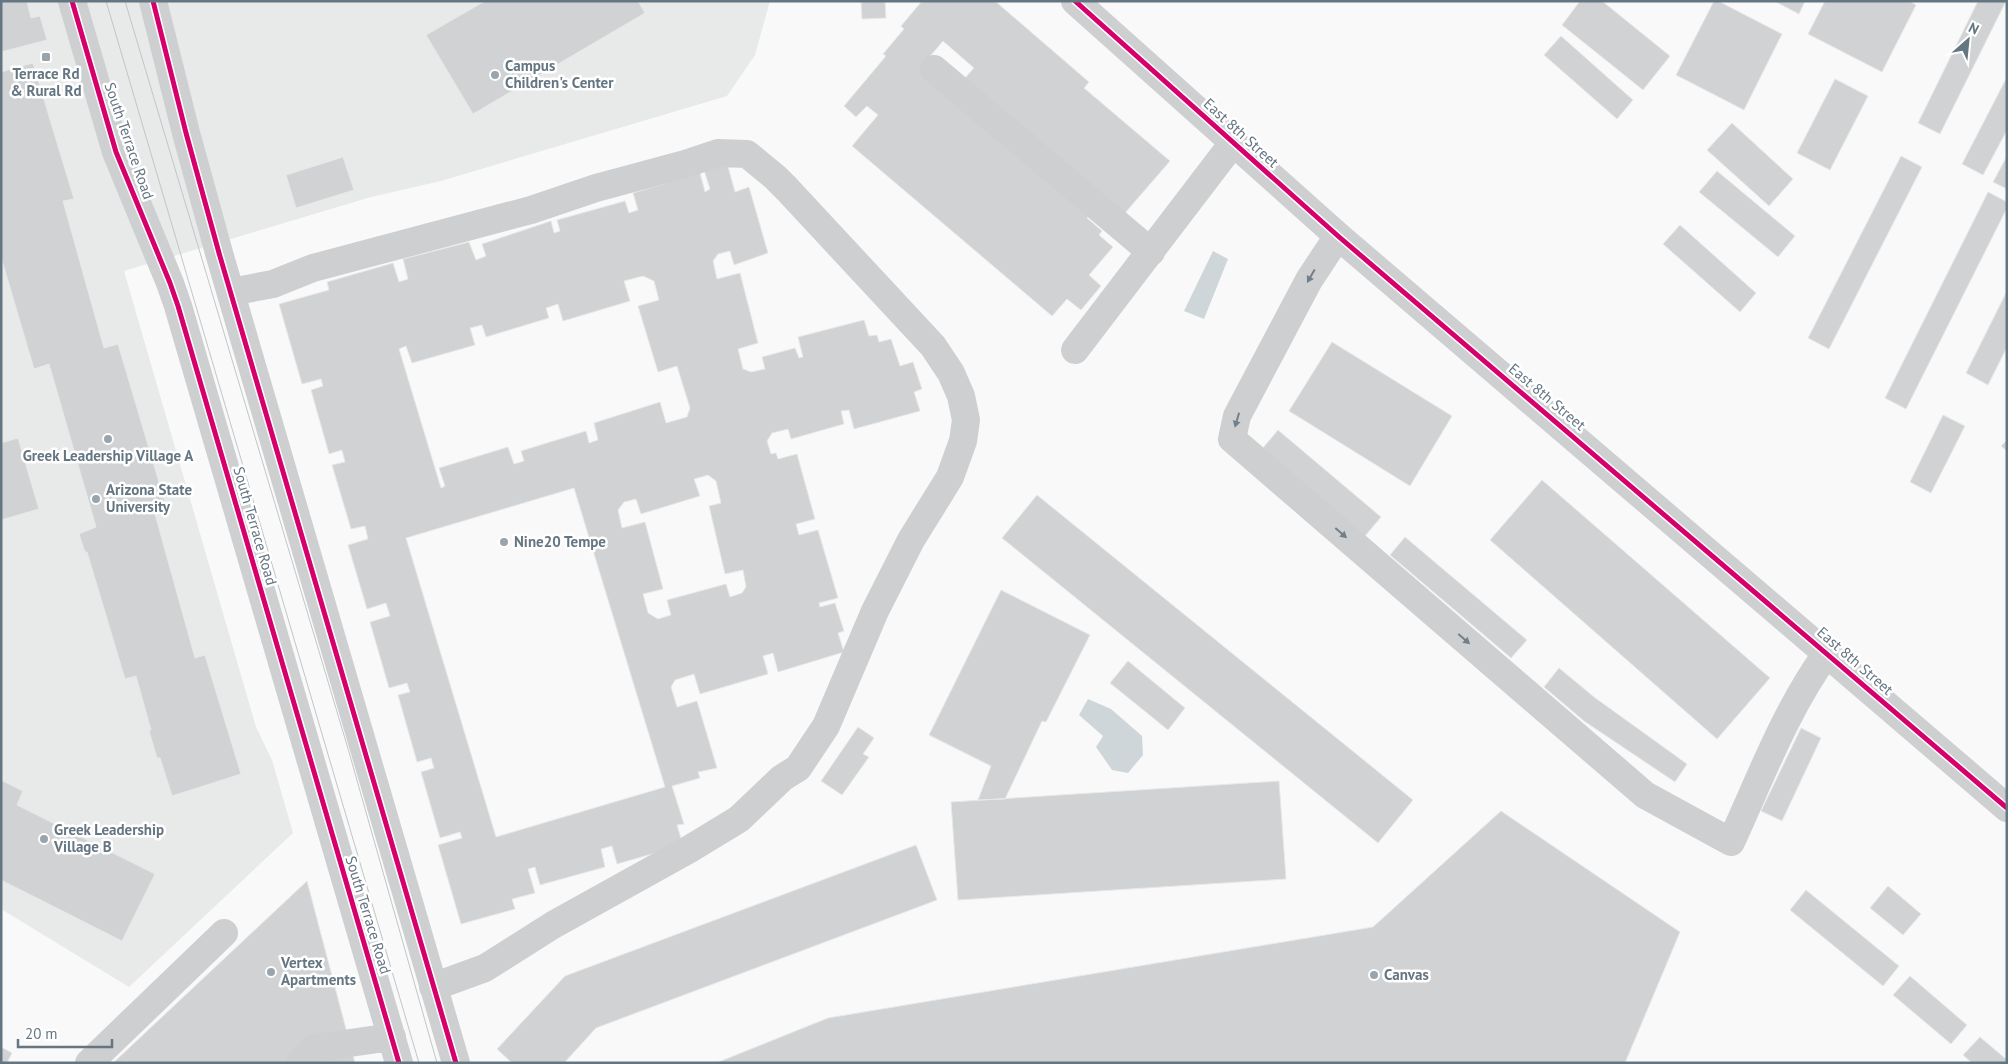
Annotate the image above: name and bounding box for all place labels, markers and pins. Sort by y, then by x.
marker: Terrace Rd & Rural Rd [40,51,52,63]
place label: Campus Children's Center [505,56,614,92]
place label: Terrace Rd & Rural Rd [10,64,82,100]
marker: Campus Children's Center [489,69,501,81]
marker: Greek Leadership Village A [102,433,114,445]
place label: Greek Leadership Village A [23,446,194,465]
place label: Arizona State University [106,480,192,516]
marker: Arizona State University [90,493,102,505]
place label: Nine20 Tempe [514,532,606,551]
marker: Nine20 Tempe [498,536,510,548]
place label: Greek Leadership Village B [53,820,164,856]
marker: Greek Leadership Village B [38,833,50,845]
place label: Vertex Apartments [280,953,356,989]
place label: Canvas [1384,965,1429,984]
marker: Vertex Apartments [265,966,277,978]
marker: Canvas [1368,969,1380,981]

